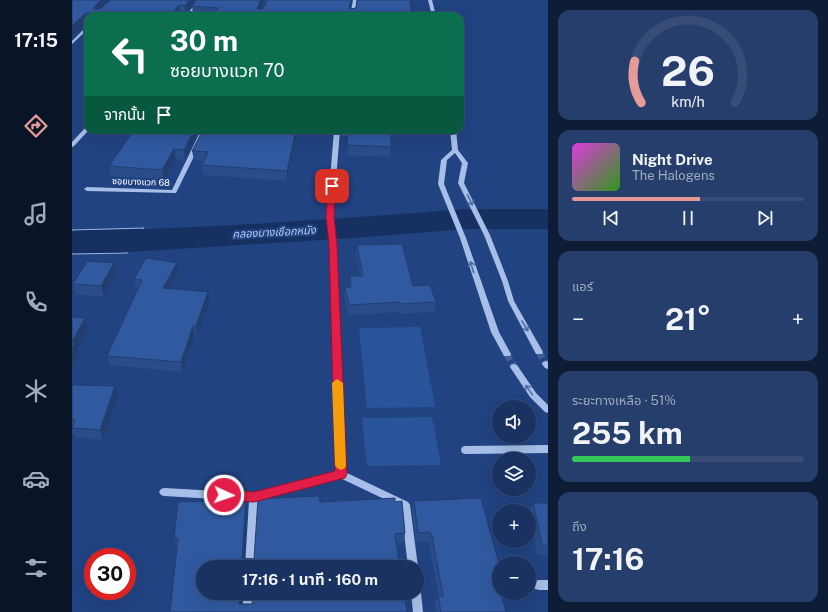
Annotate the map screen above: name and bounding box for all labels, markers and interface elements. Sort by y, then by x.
text: 30 m [170,24,238,57]
icon: left [104,28,156,80]
text: 17:15 [14,30,58,51]
text: 26 [661,46,715,95]
text: ซอยบางแวก 70 [170,60,284,81]
text: km/h [671,93,705,110]
icon: arrive [153,104,175,126]
text: จากนั้น [104,106,145,123]
icon: directions [22,112,50,140]
text: Night Drive [632,151,713,168]
text: The Halogens [632,168,715,183]
pin [315,169,349,203]
street label: ซอยบางแวก 68 [112,175,170,188]
icon: arrive [321,175,343,197]
one-way arrow [467,193,474,205]
icon: music [22,200,50,228]
icon: previous [600,207,622,229]
icon: pause [677,207,699,229]
icon: next [754,207,776,229]
water label: คลองบางเชือกหนัง [232,224,317,240]
one-way arrow [468,261,475,274]
text: แอร์ [572,279,593,294]
icon: phone [22,288,50,316]
text: 21° [665,301,711,337]
text: − [572,306,584,332]
text: + [792,306,804,332]
one-way arrow [522,320,530,332]
icon: climate [22,377,50,405]
one-way arrow [525,384,534,395]
text: ระยะทางเหลือ · 51% [572,393,676,408]
map controls [492,400,536,600]
button: sound [492,400,536,444]
text: 255 km [572,415,683,451]
button: layers [492,452,536,496]
icon: car [22,465,50,493]
position arrow [203,474,245,516]
button: + [492,504,536,548]
text: ถึง [572,519,587,534]
text: 17:16 [572,541,644,577]
speed limit sign: 30 [84,548,136,600]
icon: filters [22,554,50,582]
button: − [492,556,536,600]
text: 17:16 · 1 นาที · 160 m [242,571,378,588]

